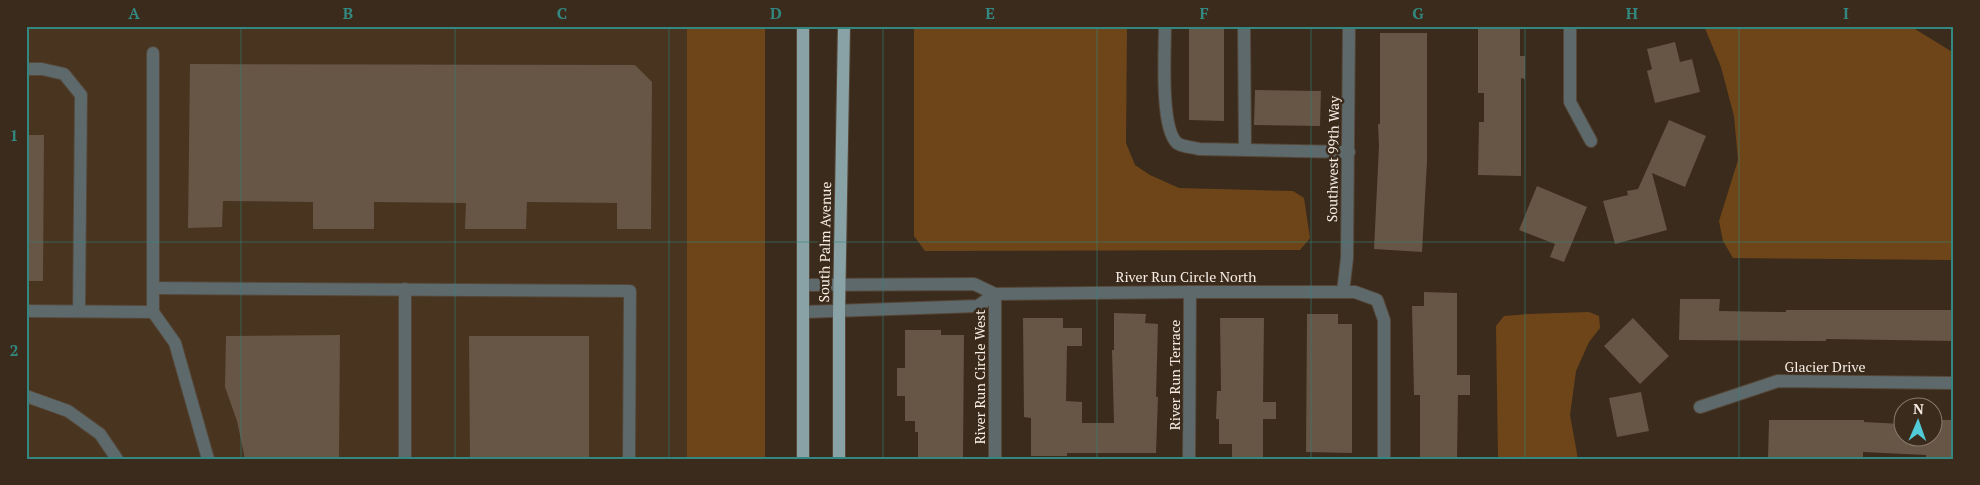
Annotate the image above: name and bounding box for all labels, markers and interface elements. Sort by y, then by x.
text: A [128,2,140,24]
text: B [343,2,353,24]
text: C [557,2,567,24]
text: D [770,2,782,24]
text: E [985,2,995,24]
text: F [1199,2,1209,24]
text: G [1412,2,1424,24]
text: H [1626,2,1638,24]
text: I [1843,2,1849,24]
street label: Southwest 99th Way [1322,95,1343,222]
text: 1 [9,124,19,146]
street label: South Palm Avenue [814,181,835,303]
street label: River Run Circle North [1115,267,1257,286]
street label: River Run Circle West [970,309,989,444]
street label: River Run Terrace [1165,320,1184,430]
text: 2 [9,339,19,361]
street label: Glacier Drive [1785,357,1865,376]
north arrow [1892,398,1942,448]
text: N [1913,399,1924,418]

